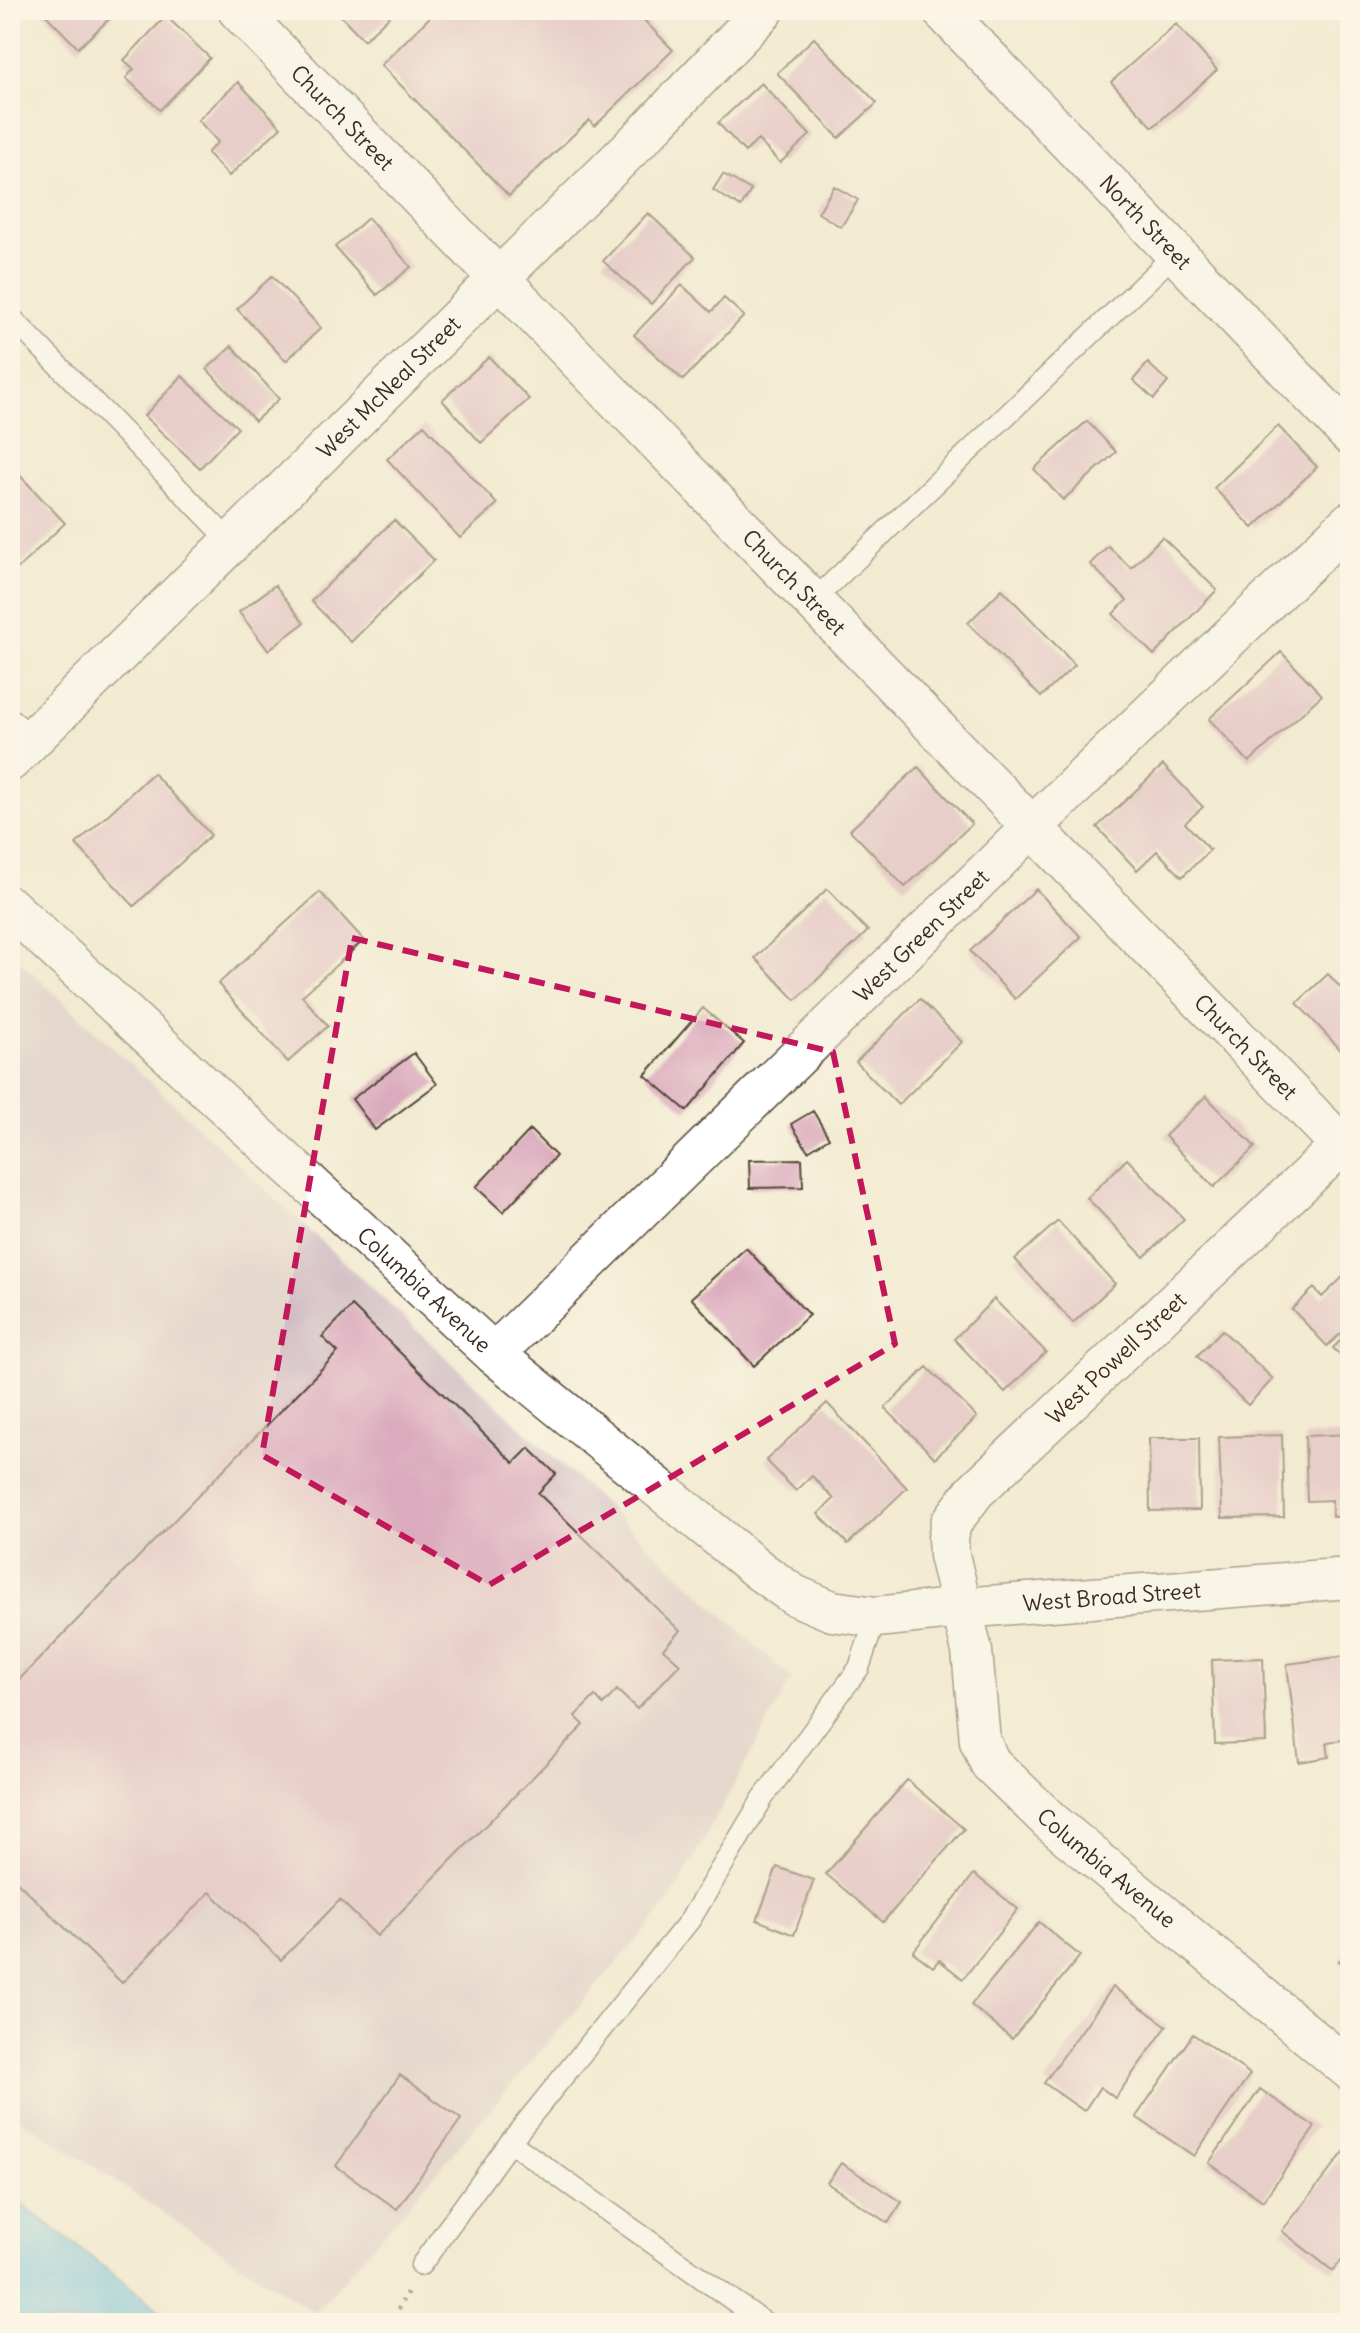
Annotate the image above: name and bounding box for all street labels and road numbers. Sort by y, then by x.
street label: Church Street [285,59,400,176]
street label: North Street [1094,169,1197,275]
street label: West McNeal Street [311,310,466,464]
street label: Church Street [737,523,852,641]
street label: West Green Street [848,863,995,1008]
street label: Church Street [1188,988,1304,1106]
street label: Columbia Avenue [351,1221,497,1358]
street label: West Powell Street [1040,1286,1192,1430]
street label: West Broad Street [1022,1576,1202,1617]
street label: Columbia Avenue [1031,1802,1182,1934]

